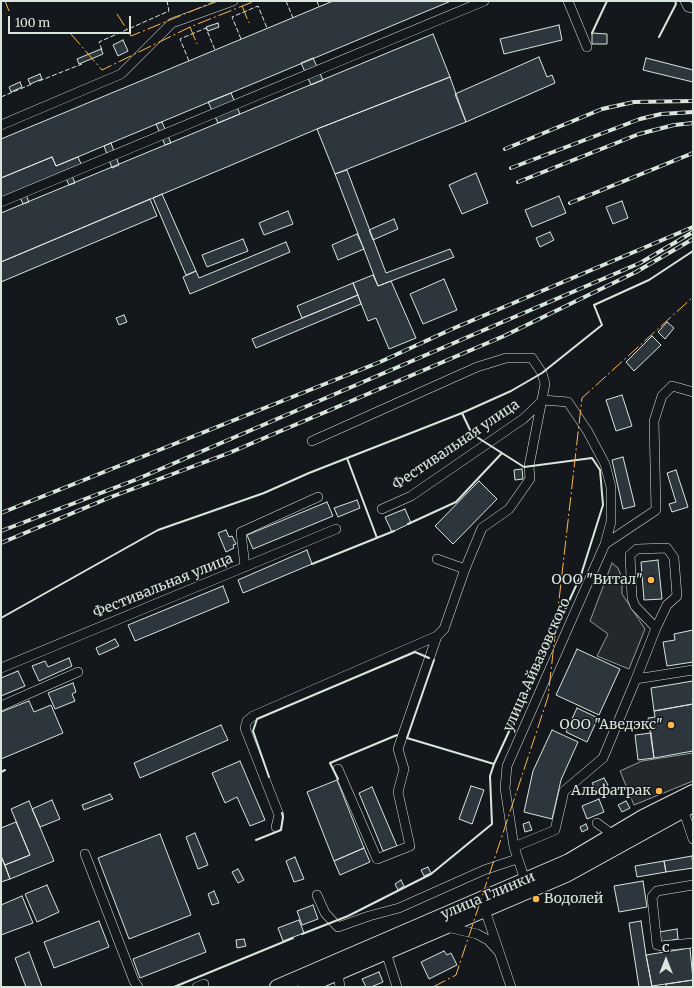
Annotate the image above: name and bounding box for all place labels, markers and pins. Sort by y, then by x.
place label: ООО "Витал" [551,572,643,588]
marker: ООО "Витал" [646,575,656,585]
place label: ООО "Аведэкс" [560,717,663,733]
marker: ООО "Аведэкс" [666,720,676,730]
place label: Альфатрак [571,783,651,799]
marker: Альфатрак [654,786,664,796]
place label: Водолей [544,891,603,907]
marker: Водолей [531,894,541,904]

